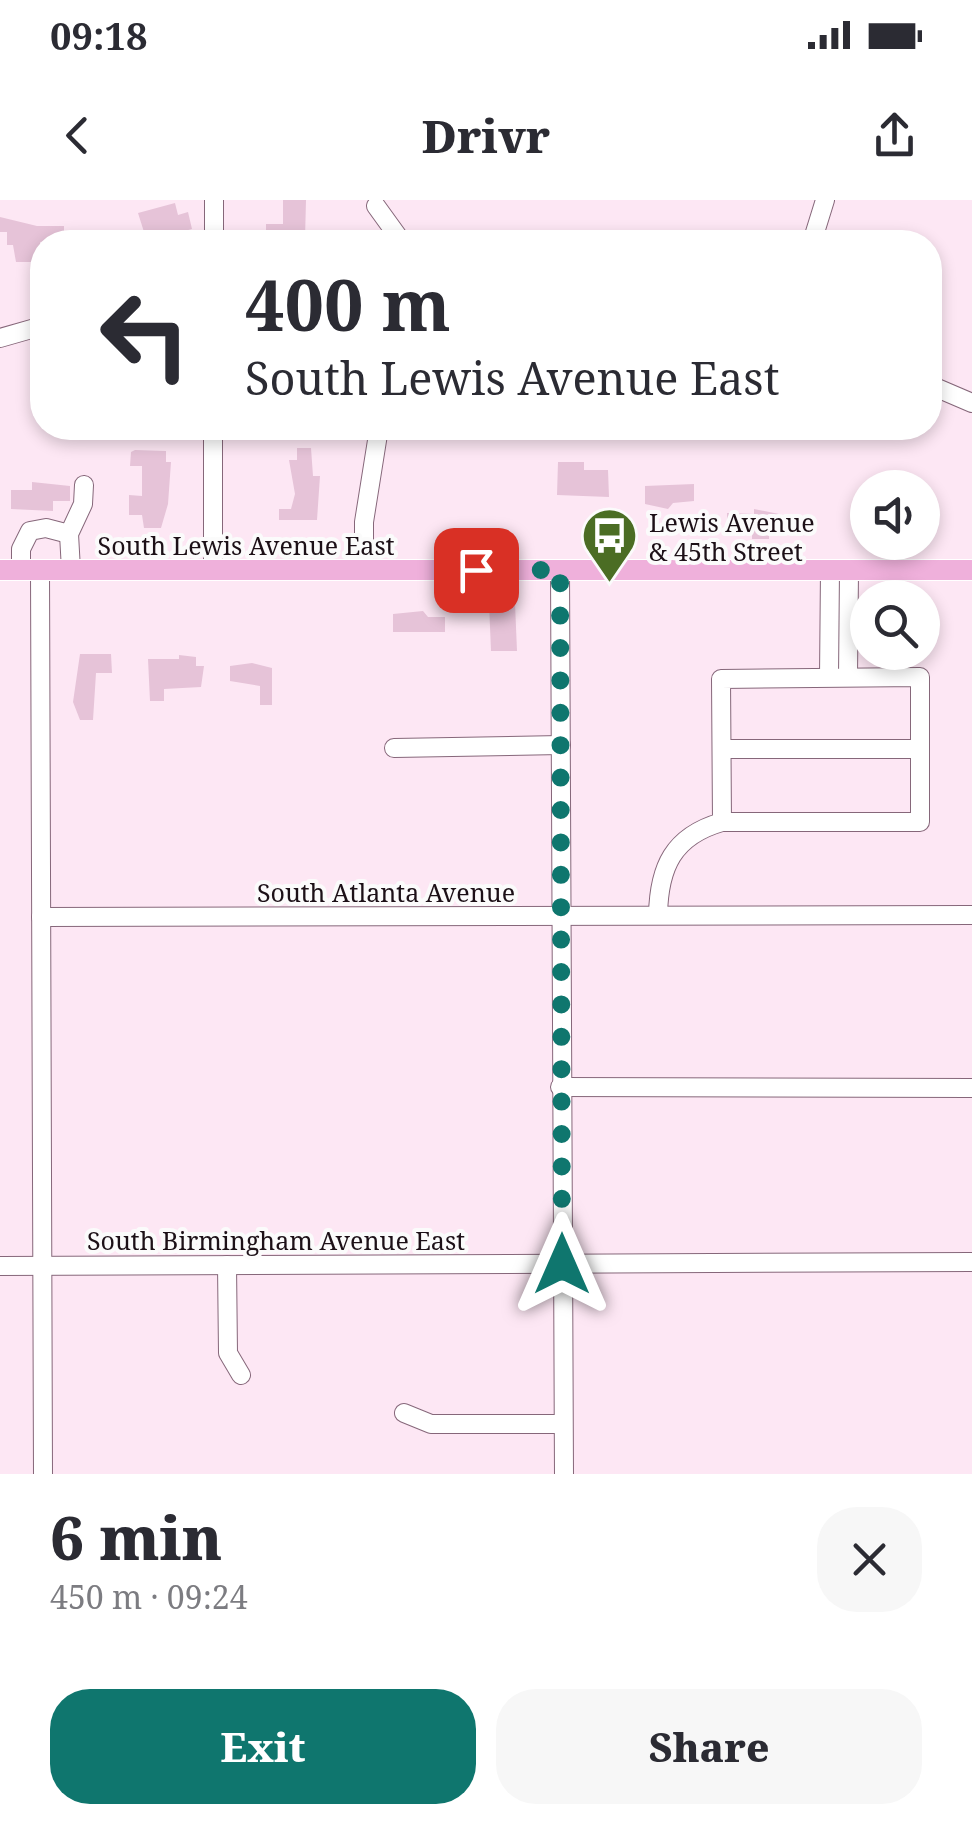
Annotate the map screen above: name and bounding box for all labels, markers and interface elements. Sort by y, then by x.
text: 09:18 [50,9,147,61]
text: Drivr [422,105,550,166]
icon: back [50,108,105,163]
icon: share [867,108,922,163]
text: 400 m [245,256,451,352]
icon: left [80,270,210,400]
text: South Lewis Avenue East [245,347,779,408]
map controls [850,470,940,670]
button: sound [850,470,940,560]
place label: Lewis Avenue & 45th Street [649,505,815,568]
bus stop icon: Lewis Avenue & 45th Street [580,506,640,585]
street label: South Lewis Avenue East [98,528,395,562]
pin [434,528,519,613]
icon: arrive [449,543,504,598]
button: search [850,580,940,670]
street label: South Atlanta Avenue [257,875,515,909]
position arrow [510,1212,614,1316]
street label: South Birmingham Avenue East [87,1223,465,1257]
text: 6 min [50,1496,222,1578]
button: close [817,1507,922,1612]
text: 450 m · 09:24 [50,1575,248,1618]
button: Exit [50,1689,476,1804]
button: Share [496,1689,922,1804]

